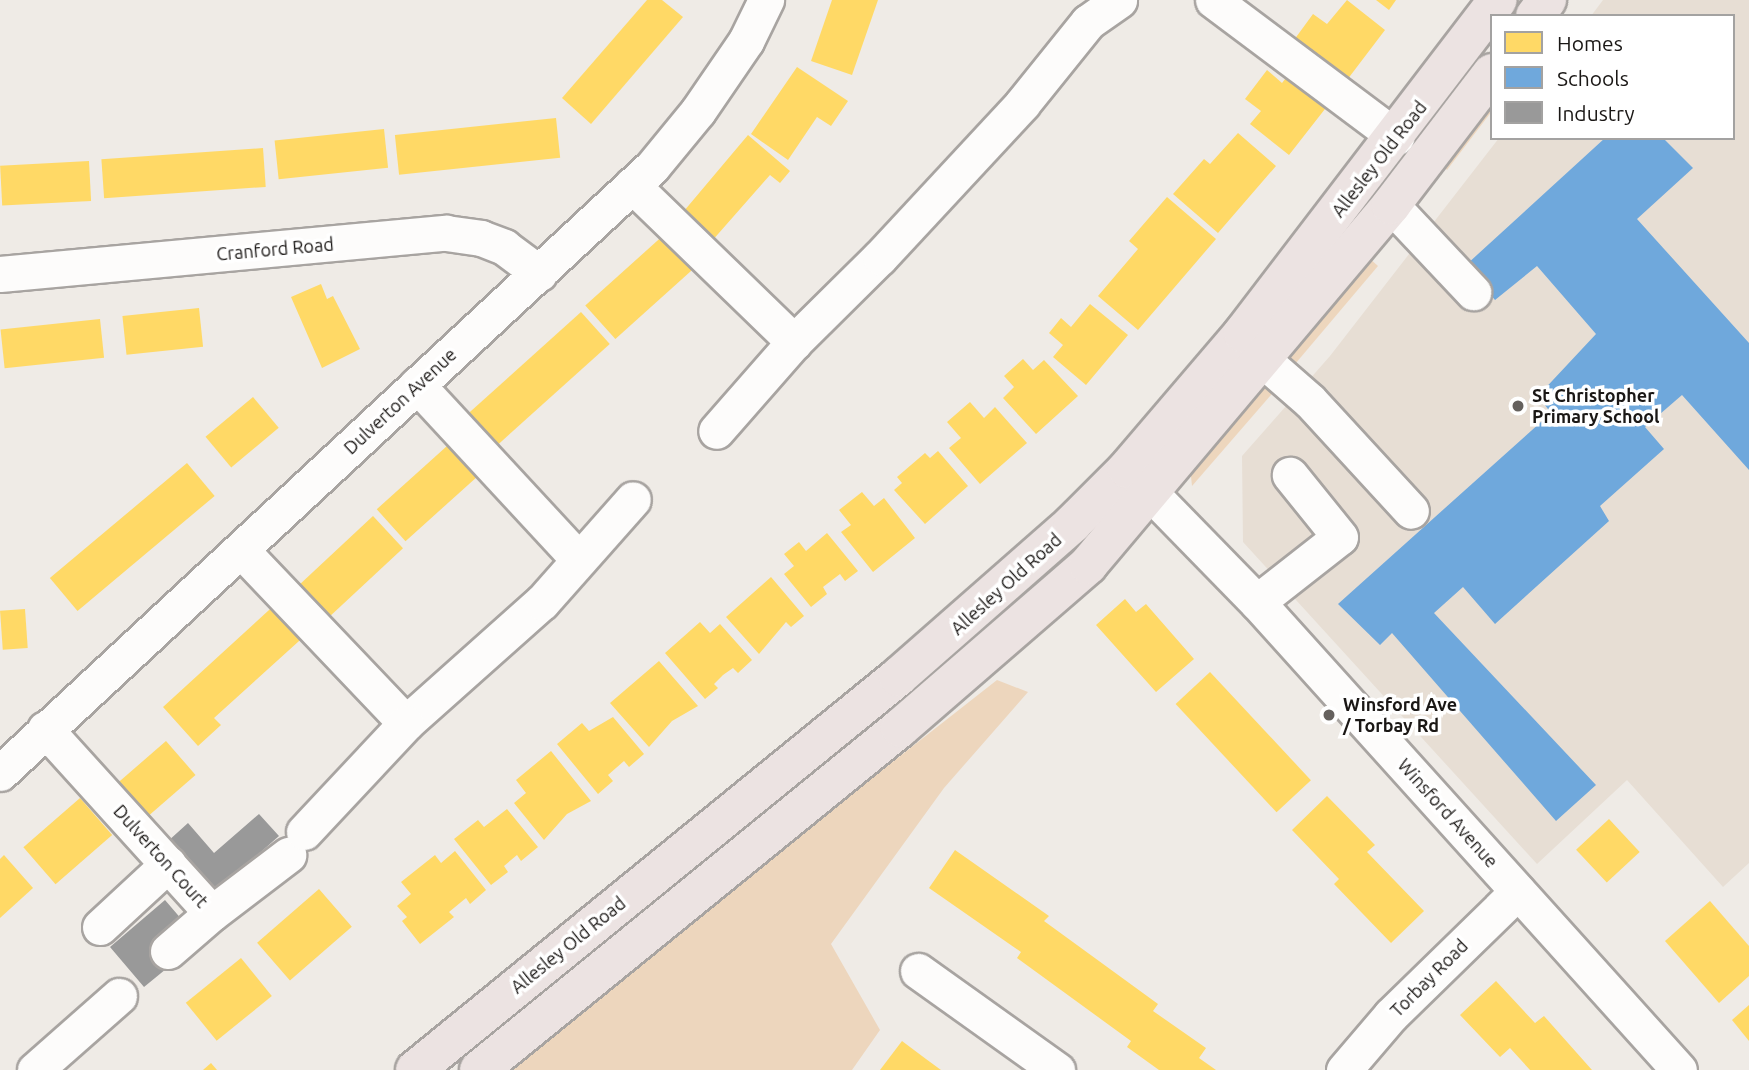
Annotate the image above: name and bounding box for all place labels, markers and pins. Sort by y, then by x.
place label: St Christopher Primary School [1532,385,1660,428]
marker: St Christopher Primary School [1510,398,1526,414]
place label: Winsford Ave / Torbay Rd [1343,694,1457,736]
marker: Winsford Ave / Torbay Rd [1321,707,1337,723]

